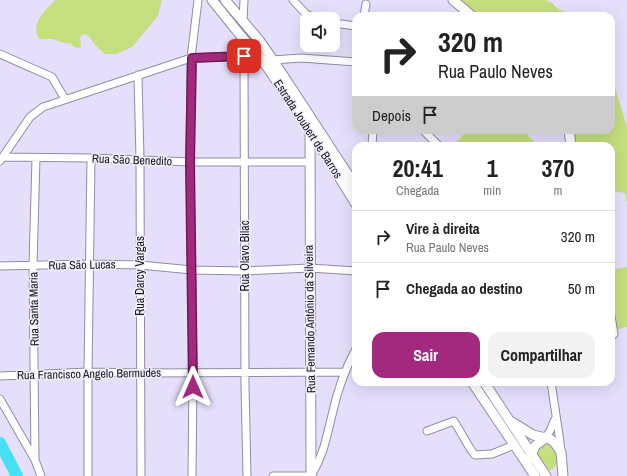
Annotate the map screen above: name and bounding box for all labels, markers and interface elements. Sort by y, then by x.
map controls [300,12,340,52]
button: sound [300,12,340,52]
text: 320 m [438,23,503,61]
icon: right [372,28,424,80]
pin [227,39,261,73]
icon: arrive [233,45,255,67]
text: Rua Paulo Neves [438,59,553,84]
street label: Estrada Joubert de Barros [270,76,346,182]
icon: arrive [419,104,441,126]
text: Depois [372,105,411,126]
street label: Rua São Benedito [92,151,172,169]
text: 20:41 [393,152,443,184]
text: 1 [487,152,498,184]
text: 370 [542,152,574,184]
text: Chegada [396,182,439,199]
text: min [483,182,501,199]
text: m [554,182,562,199]
text: Vire à direita [406,218,480,239]
street label: Rua Olavo Bilac [237,220,253,292]
icon: right [372,226,394,248]
text: 320 m [561,226,595,247]
street label: Rua Darcy Vargas [132,236,148,316]
text: Rua Paulo Neves [406,239,489,256]
street label: Rua Fernando Antônio da Silveira [301,244,319,393]
street label: Rua São Lucas [48,256,116,274]
street label: Rua Santa Maria [25,271,43,346]
icon: arrive [372,278,394,300]
text: Chegada ao destino [406,278,523,299]
text: 50 m [568,278,595,299]
button: Sair [372,332,480,378]
button: Compartilhar [488,332,595,378]
street label: Rua Francisco Angelo Bermudes [17,365,161,383]
position arrow [172,366,214,408]

